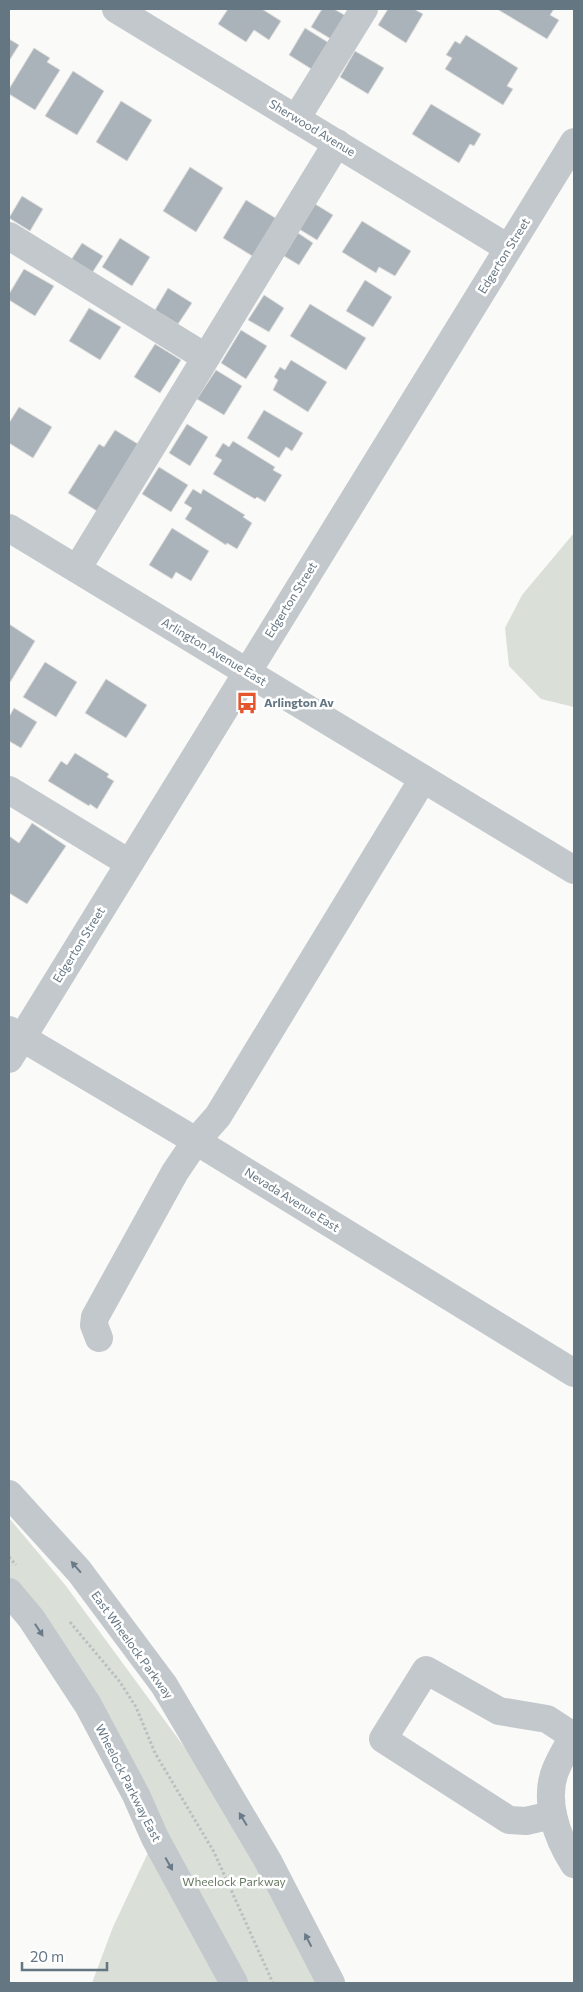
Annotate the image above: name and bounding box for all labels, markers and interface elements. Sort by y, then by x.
street label: Sherwood Avenue [267,96,358,158]
street label: Edgerton Street [474,215,532,296]
street label: Edgerton Street [261,559,319,640]
street label: Arlington Avenue East [160,614,270,688]
bus stop icon: Arlington Av [234,690,260,716]
place label: Arlington Av [264,695,334,709]
street label: Edgerton Street [49,904,107,985]
street label: Nevada Avenue East [243,1164,343,1234]
one-way arrow [70,1561,81,1574]
street label: East Wheelock Parkway [89,1588,177,1701]
one-way arrow [34,1624,44,1637]
street label: Wheelock Parkway East [93,1722,165,1844]
one-way arrow [239,1811,247,1826]
one-way arrow [165,1856,173,1871]
park label: Wheelock Parkway [182,1874,286,1888]
one-way arrow [304,1933,312,1947]
scale bar [22,1940,108,1972]
text: 20 m [30,1947,64,1965]

